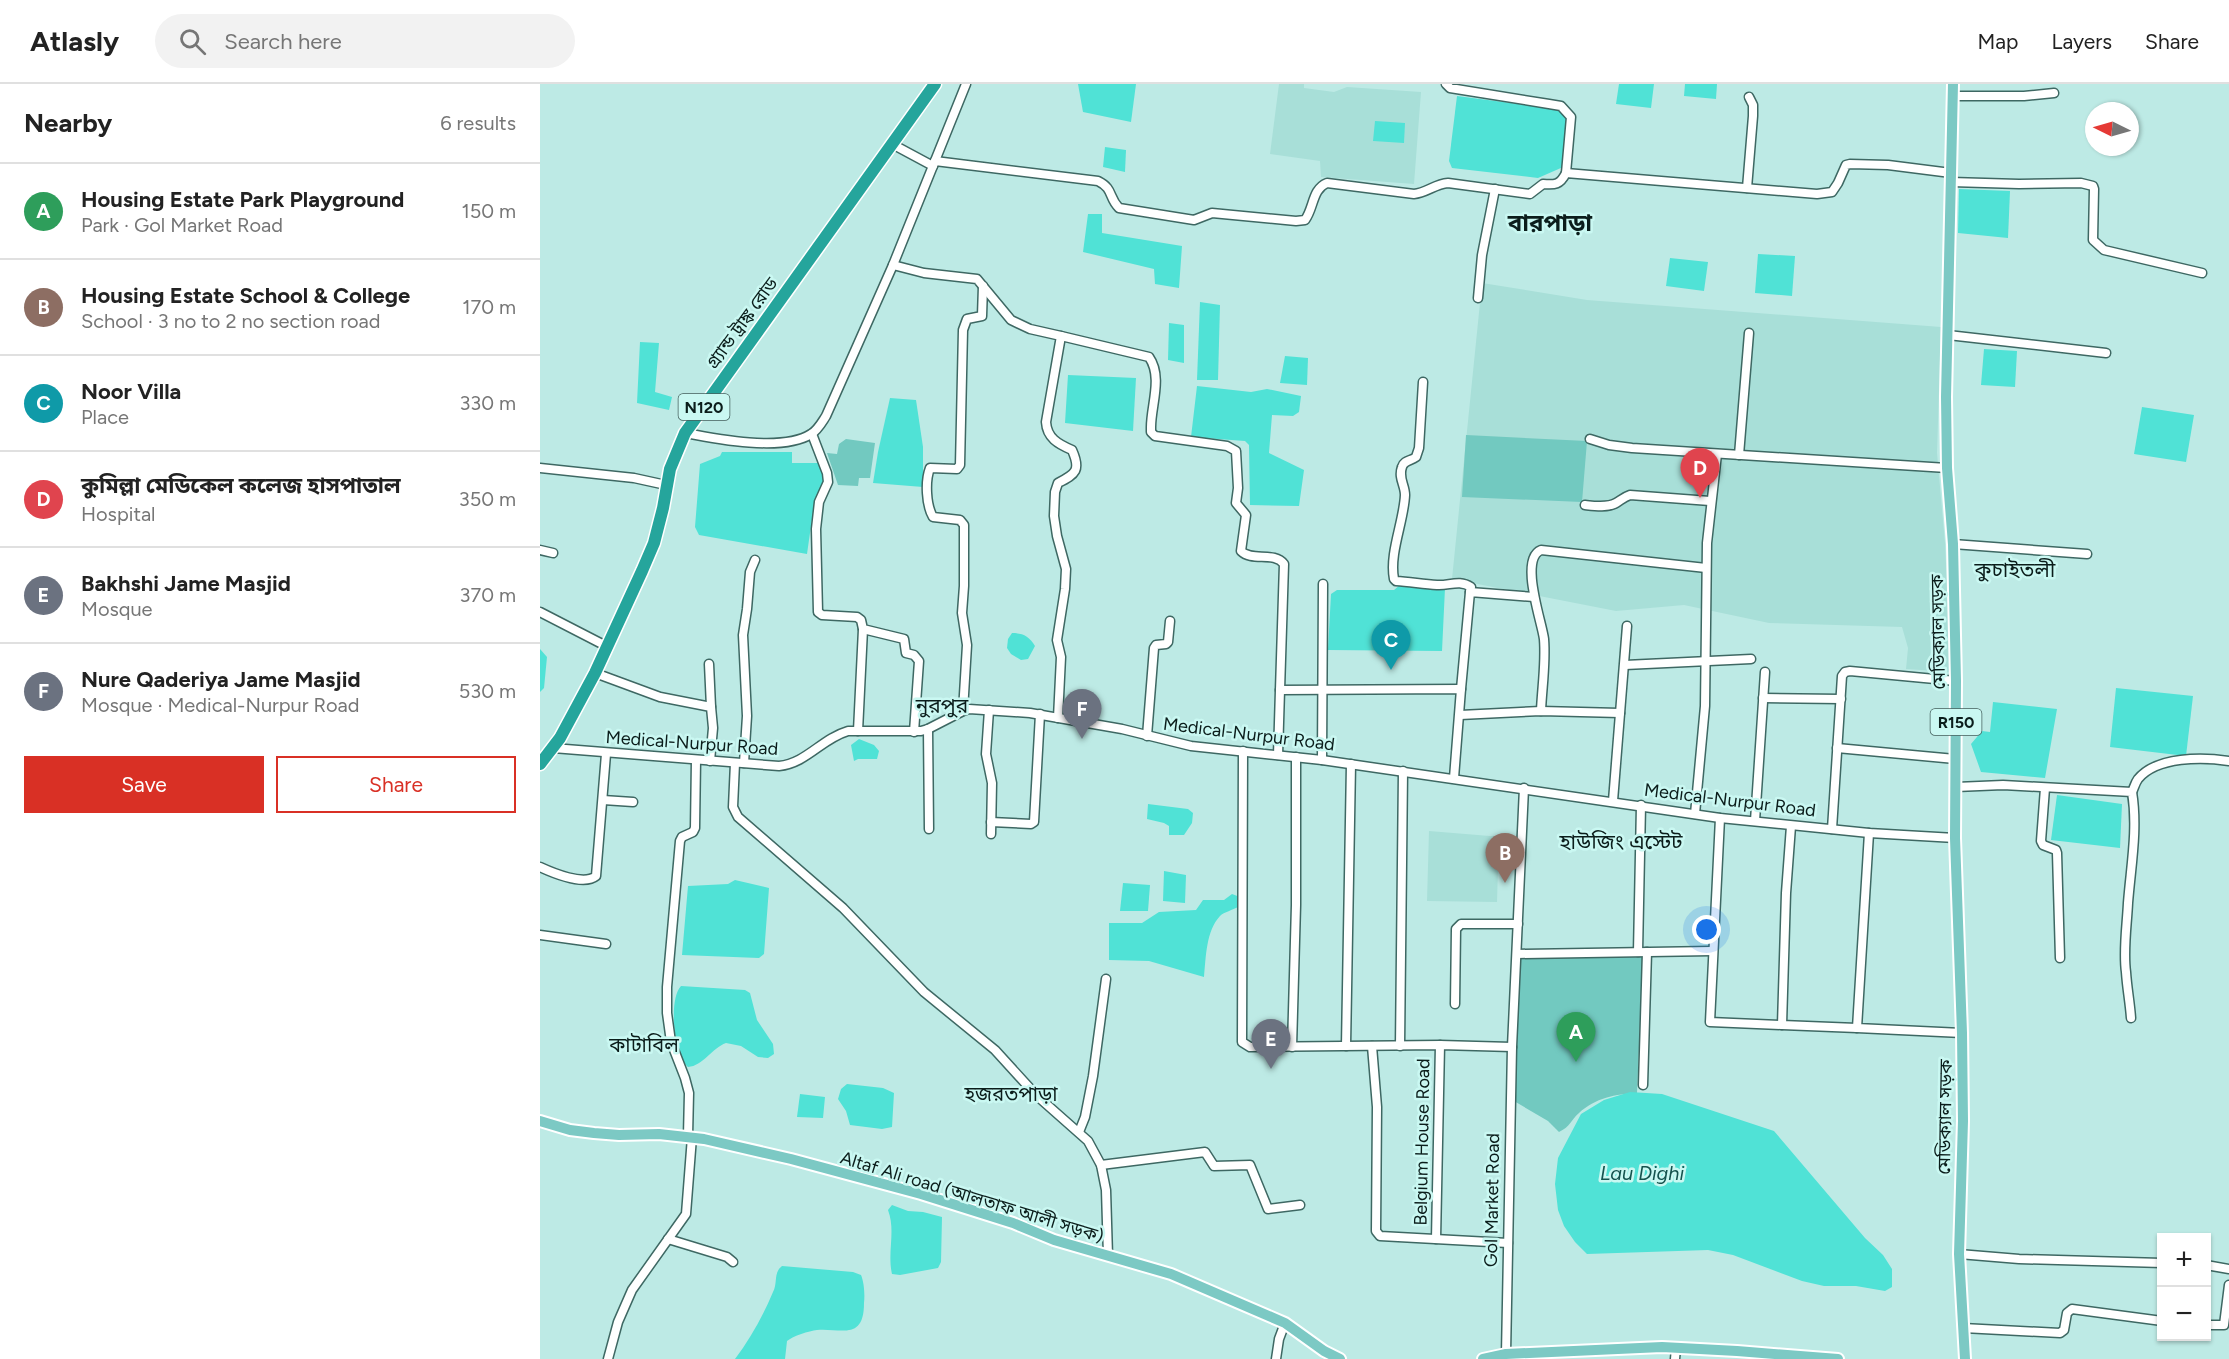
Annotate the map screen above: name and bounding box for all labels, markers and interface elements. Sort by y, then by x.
search box [155,14,575,68]
text: Atlasly [30,24,119,58]
icon: search [176,25,209,58]
text: Search here [224,28,342,55]
text: Map [1978,29,2018,54]
text: Layers [2051,29,2112,54]
text: Share [2145,29,2199,54]
north arrow [2085,102,2139,156]
text: Nearby [24,107,112,139]
text: 6 results [440,111,516,135]
text: Housing Estate Park Playground [81,186,404,213]
text: A [36,199,51,223]
text: 150 m [461,199,516,223]
district label: বারপাড়া [1507,208,1593,237]
text: Park · Gol Market Road [81,213,283,237]
street label: গ্র্যান্ড ট্রাঙ্ক রোড [702,273,783,373]
text: Housing Estate School & College [81,282,410,309]
text: B [37,295,50,319]
text: 170 m [462,295,516,319]
text: School · 3 no to 2 no section road [81,309,380,333]
text: Noor Villa [81,378,181,405]
text: C [36,391,51,415]
text: 330 m [459,391,516,415]
road number: N120 [678,394,730,420]
text: Place [81,405,129,429]
pin: D [1680,448,1720,498]
text: কুমিল্লা মেডিকেল কলেজ হাসপাতাল [81,472,401,499]
text: D [37,487,51,511]
text: 350 m [459,487,516,511]
text: Hospital [81,502,156,526]
district label: কুচাইতলী [1974,557,2056,582]
text: Bakhshi Jame Masjid [81,570,291,597]
street label: মেডিক্যাল সড়ক [1926,574,1950,690]
text: E [38,583,49,607]
text: 370 m [460,583,516,607]
text: Mosque [81,597,152,621]
pin: C [1372,620,1410,670]
text: Nure Qaderiya Jame Masjid [81,666,361,693]
text: F [38,679,49,703]
text: 530 m [459,679,516,703]
pin: F [1062,690,1102,739]
text: Mosque · Medical-Nurpur Road [81,693,360,717]
district label: নুরপুর [915,693,969,718]
road number: R150 [1930,709,1982,735]
street label: Medical-Nurpur Road [1162,713,1336,755]
street label: Medical-Nurpur Road [605,726,779,760]
button: Save [24,756,264,813]
button: Share [276,756,516,813]
street label: Medical-Nurpur Road [1643,779,1817,821]
district label: হাউজিং এস্টেট [1558,829,1683,854]
pin: B [1486,834,1524,883]
your location [1692,915,1721,944]
pin: A [1556,1012,1596,1062]
pin: E [1252,1020,1290,1069]
district label: কাটাবিল [608,1033,679,1057]
street label: Belgium House Road [1410,1058,1434,1226]
street label: মেডিক্যাল সড়ক [1933,1059,1957,1175]
district label: হজরতপাড়া [963,1082,1058,1106]
street label: Gol Market Road [1480,1133,1504,1267]
street label: Altaf Ali road (আলতাফ আলী সড়ক) [838,1146,1106,1248]
water label: Lau Dighi [1600,1161,1684,1185]
map controls [2157,1233,2211,1341]
button: + [2157,1233,2211,1287]
button: − [2157,1287,2211,1341]

